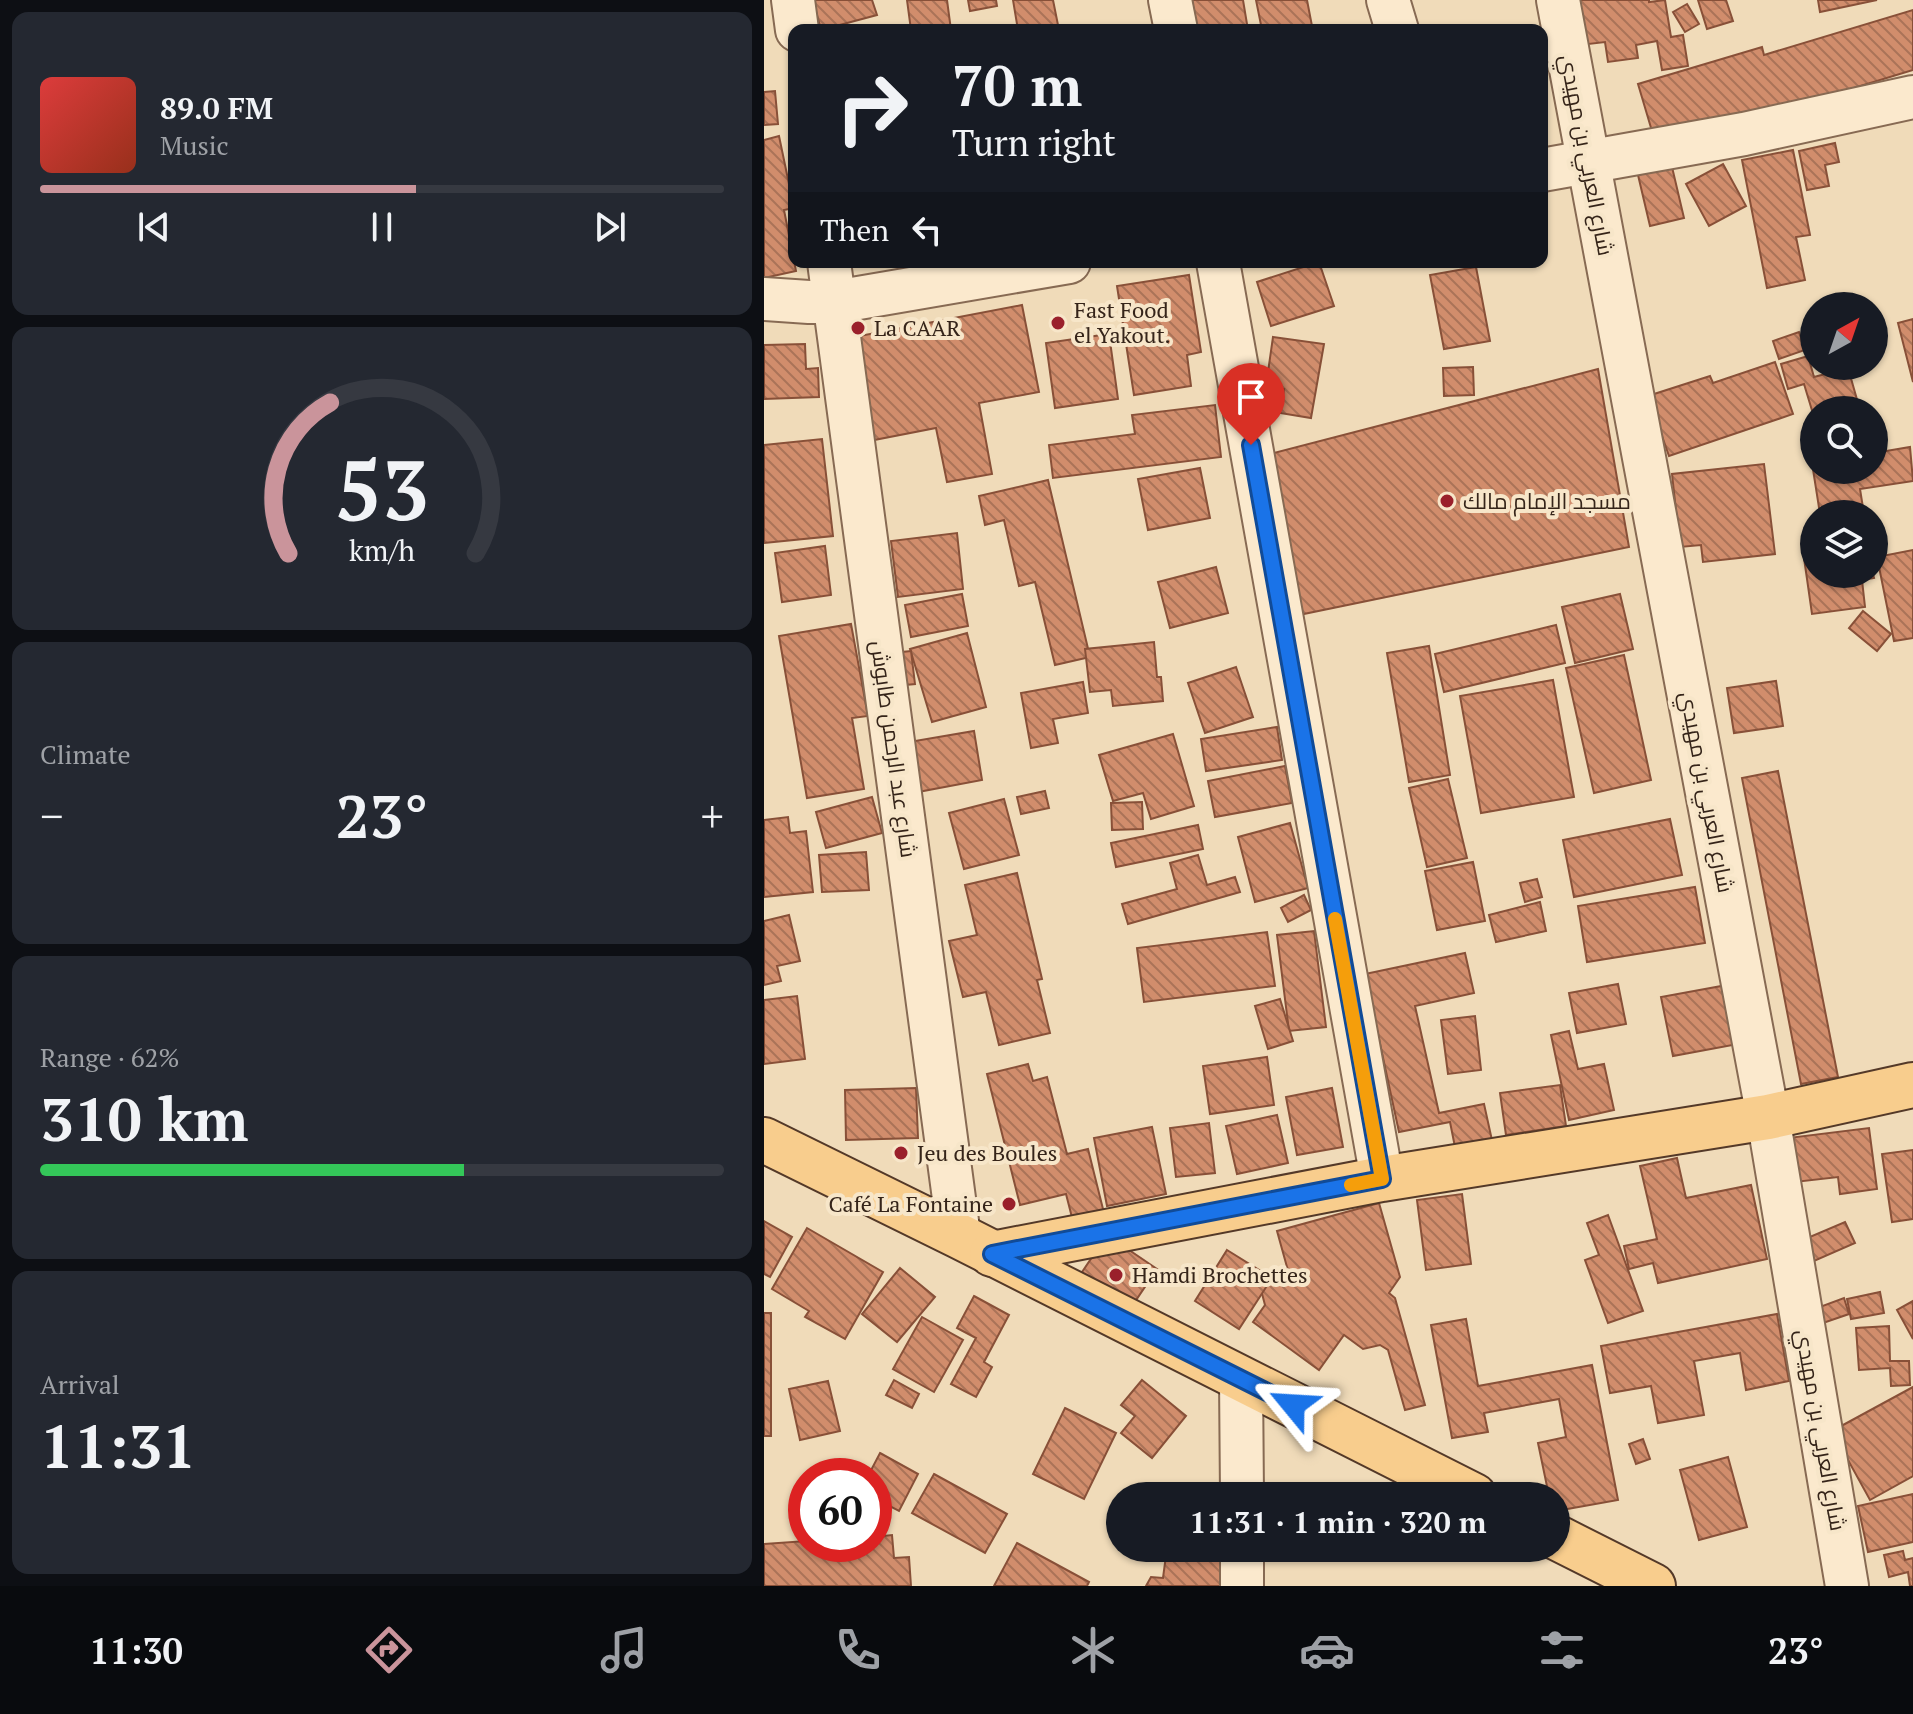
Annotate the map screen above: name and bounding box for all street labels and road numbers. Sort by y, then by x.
street label: شارع العربي بن مهيدي [1551,52,1621,259]
street label: شارع عبد الرحمن طابوش [864,638,924,860]
street label: شارع العربي بن مهيدي [1671,689,1741,896]
street label: شارع العربي بن مهيدي [1787,1327,1854,1534]

